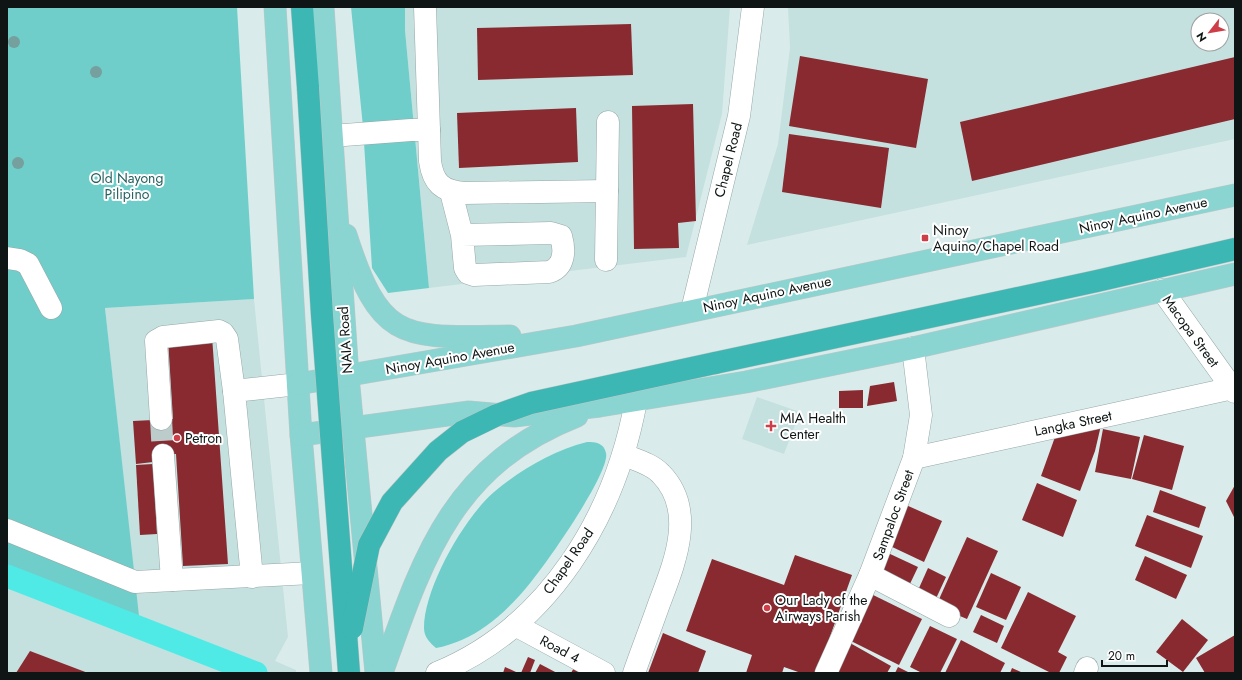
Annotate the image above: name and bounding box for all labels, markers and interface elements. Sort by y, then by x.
north arrow [1190,12,1230,52]
text: N [1192,29,1211,45]
street label: Chapel Road [709,120,747,200]
park label: Old Nayong Pilipino [91,168,163,204]
street label: Ninoy Aquino Avenue [1077,192,1209,238]
place label: Ninoy Aquino/Chapel Road [933,220,1059,256]
marker: Ninoy Aquino/Chapel Road [920,233,930,243]
street label: Ninoy Aquino Avenue [701,271,833,317]
street label: Macopa Street [1158,291,1224,372]
street label: NAIA Road [333,306,357,374]
street label: Ninoy Aquino Avenue [384,337,516,379]
street label: Langka Street [1032,405,1114,441]
place label: MIA Health Center [780,408,846,444]
marker: MIA Health Center [765,420,777,432]
place label: Petron [185,428,222,448]
marker: Petron [172,433,182,443]
street label: Sampaloc Street [867,466,919,563]
street label: Chapel Road [538,524,598,598]
place label: Our Lady of the Airways Parish [775,590,868,626]
marker: Our Lady of the Airways Parish [762,603,772,613]
street label: Road 4 [537,630,583,668]
scale bar [1102,642,1167,668]
text: 20 m [1108,647,1135,665]

